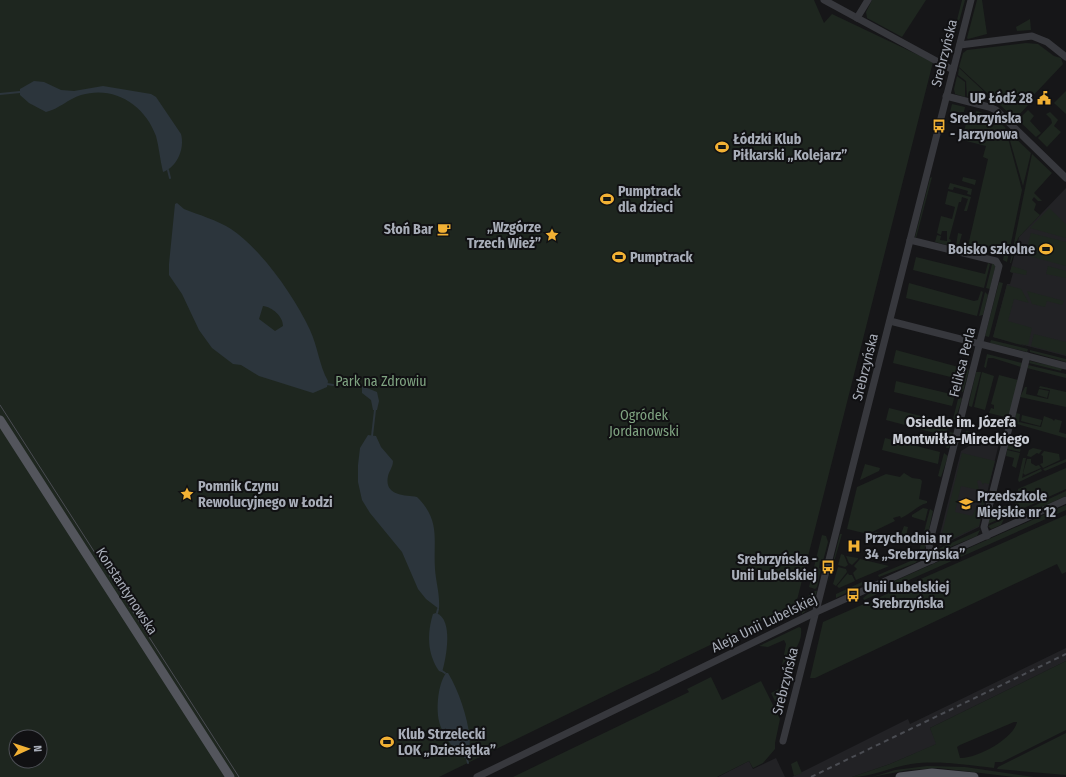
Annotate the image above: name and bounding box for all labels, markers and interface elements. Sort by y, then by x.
street label: Srebrzyńska [928,18,961,89]
place label: UP Łódź 28 [970,90,1034,107]
public building icon: UP Łódź 28 [1036,90,1052,106]
place label: Srebrzyńska - Jarzynowa [950,110,1022,143]
bus stop icon: Srebrzyńska - Jarzynowa [931,118,947,134]
place label: Łódzki Klub Piłkarski „Kolejarz” [733,131,847,164]
sports icon: Łódzki Klub Piłkarski „Kolejarz” [714,139,730,155]
place label: Pumptrack dla dzieci [618,183,682,216]
sports icon: Pumptrack dla dzieci [599,191,615,207]
place label: „Wzgórze Trzech Wież” [467,219,541,252]
place label: Słoń Bar [384,221,434,238]
cafe icon: Słoń Bar [436,221,452,237]
place icon: „Wzgórze Trzech Wież” [544,227,560,243]
place label: Boisko szkolne [948,241,1035,258]
sports icon: Boisko szkolne [1038,241,1054,257]
sports icon: Pumptrack [611,249,627,265]
place label: Pumptrack [630,249,694,266]
street label: Feliksa Perla [946,325,979,399]
street label: Srebrzyńska [849,332,882,403]
park label: Park na Zdrowiu [335,373,427,390]
park label: Ogródek Jordanowski [609,407,679,440]
district label: Osiedle im. Józefa Montwiłła-Mireckiego [893,413,1029,448]
place label: Pomnik Czynu Rewolucyjnego w Łodzi [198,478,333,511]
place icon: Pomnik Czynu Rewolucyjnego w Łodzi [179,486,195,502]
place label: Przedszkole Miejskie nr 12 [977,488,1057,521]
school or university icon: Przedszkole Miejskie nr 12 [958,496,974,512]
place label: Przychodnia nr 34 „Srebrzyńska” [864,530,965,563]
hospital icon: Przychodnia nr 34 „Srebrzyńska” [846,538,862,554]
street label: Konstantynowska [92,544,161,638]
place label: Srebrzyńska - Unii Lubelskiej [732,551,817,584]
bus stop icon: Srebrzyńska - Unii Lubelskiej [820,559,836,575]
place label: Unii Lubelskiej - Srebrzyńska [864,579,950,612]
bus stop icon: Unii Lubelskiej - Srebrzyńska [845,587,861,603]
street label: Aleja Unii Lubelskiej [709,591,820,656]
street label: Srebrzyńska [769,646,802,717]
place label: Klub Strzelecki LOK „Dziesiątka” [398,726,496,759]
north arrow [8,729,48,769]
sports icon: Klub Strzelecki LOK „Dziesiątka” [379,734,395,750]
text: N [31,745,44,752]

